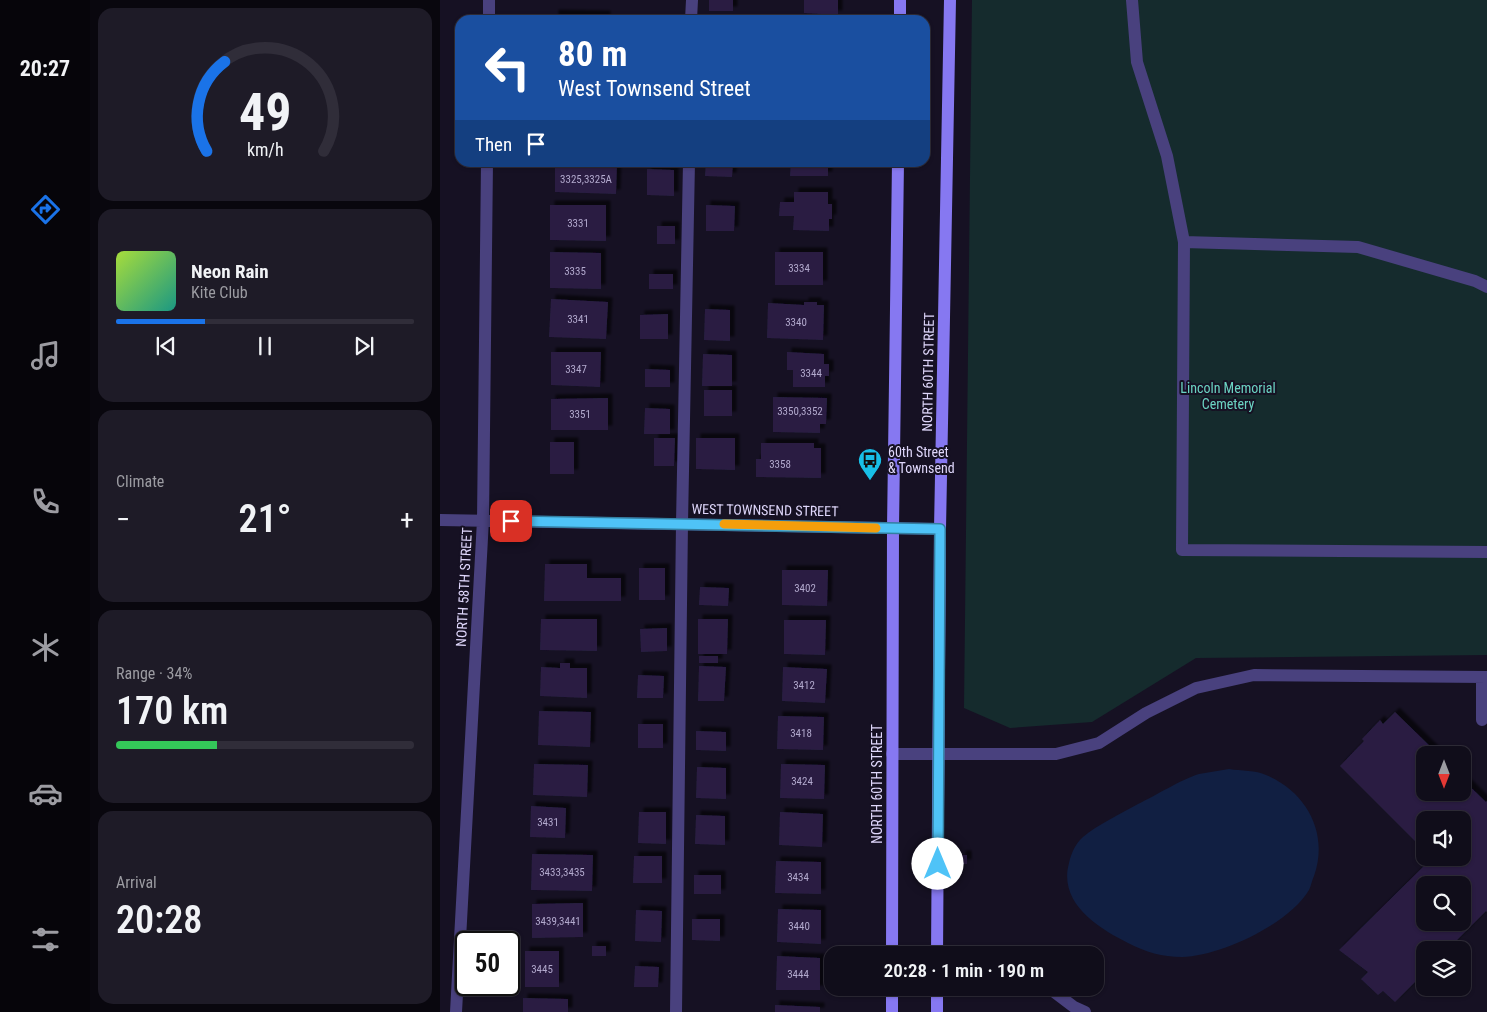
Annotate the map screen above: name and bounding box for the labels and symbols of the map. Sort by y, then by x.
house number: 3325,3325A [560,173,613,186]
house number: 3331 [567,217,589,230]
house number: 3334 [788,262,810,275]
house number: 3335 [564,265,586,278]
street label: NORTH 60TH STREET [919,312,937,432]
house number: 3341 [567,313,589,326]
house number: 3340 [785,316,807,329]
house number: 3347 [565,363,587,376]
house number: 3344 [800,367,822,380]
park label: Lincoln Memorial Cemetery [1180,380,1276,412]
house number: 3350,3352 [777,405,823,418]
house number: 3351 [569,408,591,421]
place label: 60th Street & Townsend [888,444,955,476]
bus stop icon: 60th Street & Townsend [857,447,883,481]
house number: 3358 [769,458,791,471]
pin [490,500,532,542]
street label: WEST TOWNSEND STREET [691,501,839,519]
street label: NORTH 58TH STREET [453,527,475,647]
house number: 3402 [794,582,816,595]
house number: 3412 [793,679,815,692]
street label: NORTH 60TH STREET [869,724,885,844]
house number: 3418 [790,727,812,740]
north arrow [1416,746,1471,801]
house number: 3424 [791,775,813,788]
house number: 3431 [537,816,559,829]
position arrow [911,837,963,889]
house number: 3433,3435 [539,866,585,879]
house number: 3434 [787,871,809,884]
house number: 3439,3441 [535,915,581,928]
house number: 3440 [788,920,810,933]
speed limit sign: 50 [455,931,520,996]
house number: 3445 [531,963,553,976]
house number: 3444 [787,968,809,981]

